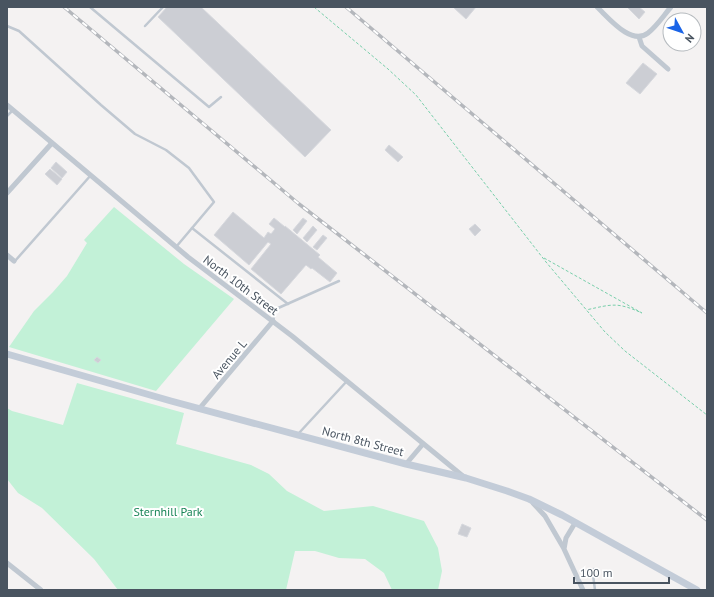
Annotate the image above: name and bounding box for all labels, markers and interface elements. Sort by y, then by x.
north arrow [662,12,702,52]
text: N [682,31,697,46]
street label: North 10th Street [200,252,282,318]
street label: Avenue L [208,336,250,382]
street label: North 8th Street [321,423,405,459]
park label: Sternhill Park [133,504,203,519]
scale bar [574,559,669,585]
text: 100 m [580,565,613,580]

